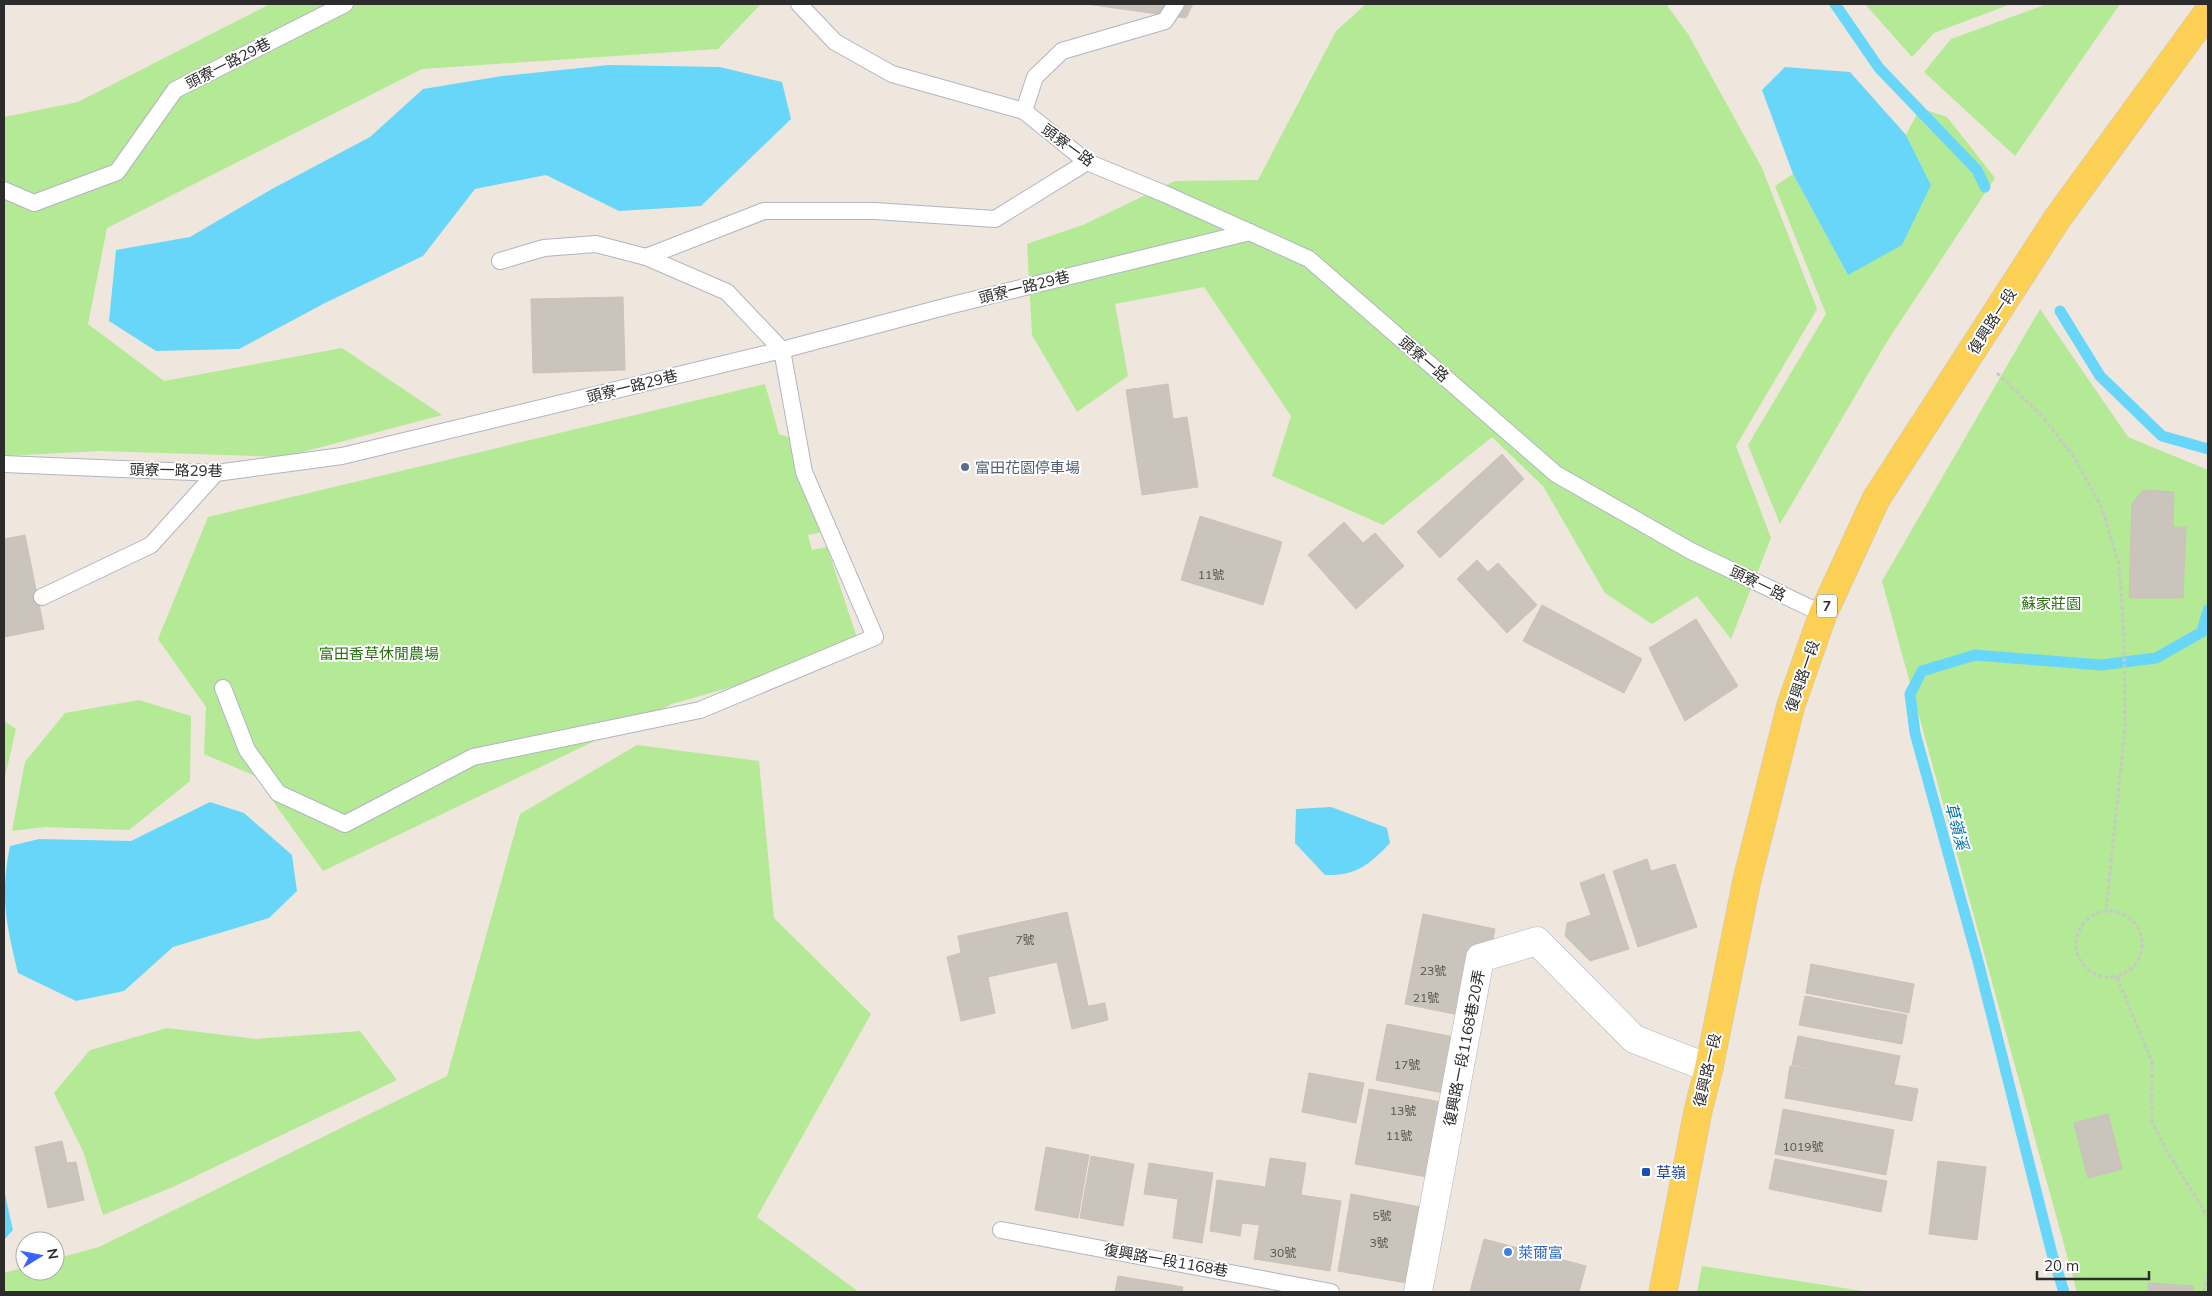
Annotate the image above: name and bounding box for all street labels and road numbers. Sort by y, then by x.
street label: 頭寮一路29巷 [182,33,274,93]
street label: 頭寮一路 [1038,120,1098,170]
street label: 頭寮一路29巷 [977,267,1071,307]
street label: 復興路一段 [1964,284,2020,358]
street label: 頭寮一路 [1395,332,1453,386]
street label: 頭寮一路29巷 [585,366,679,406]
street label: 頭寮一路29巷 [129,460,223,480]
street label: 頭寮一路 [1727,561,1789,605]
road number: 7 [1817,594,1837,618]
street label: 復興路一段 [1781,637,1823,715]
street label: 復興路一段1168巷20弄 [1440,968,1488,1128]
street label: 復興路一段 [1689,1031,1725,1109]
street label: 復興路一段1168巷 [1102,1240,1230,1280]

